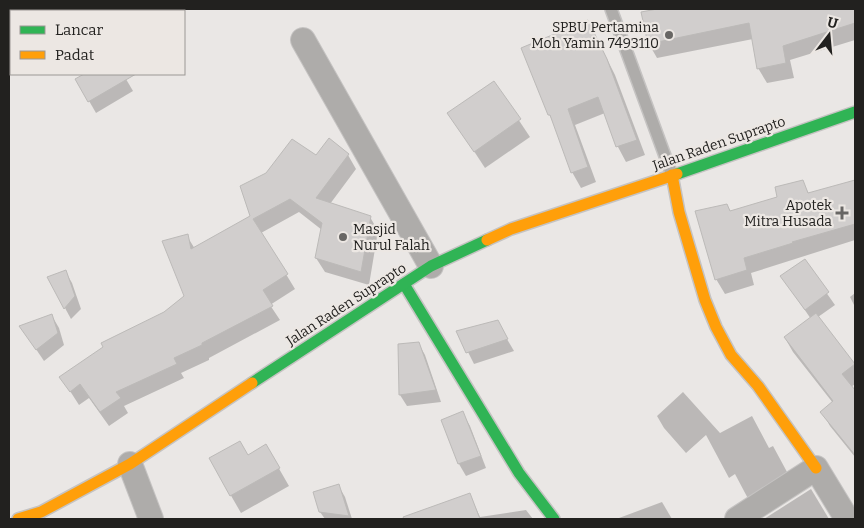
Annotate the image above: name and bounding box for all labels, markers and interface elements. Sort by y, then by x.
legend [10,10,185,75]
north arrow [804,10,854,60]
text: U [825,13,840,33]
place label: SPBU Pertamina Moh Yamin 7493110 [531,19,659,52]
text: Lancar [55,21,103,39]
marker: SPBU Pertamina Moh Yamin 7493110 [663,29,675,41]
text: Padat [55,46,95,64]
street label: Jalan Raden Suprapto [650,113,788,175]
place label: Apotek Mitra Husada [744,197,832,230]
marker: Apotek Mitra Husada [836,207,848,219]
place label: Masjid Nurul Falah [353,221,430,254]
marker: Masjid Nurul Falah [337,231,349,243]
street label: Jalan Raden Suprapto [282,259,409,350]

